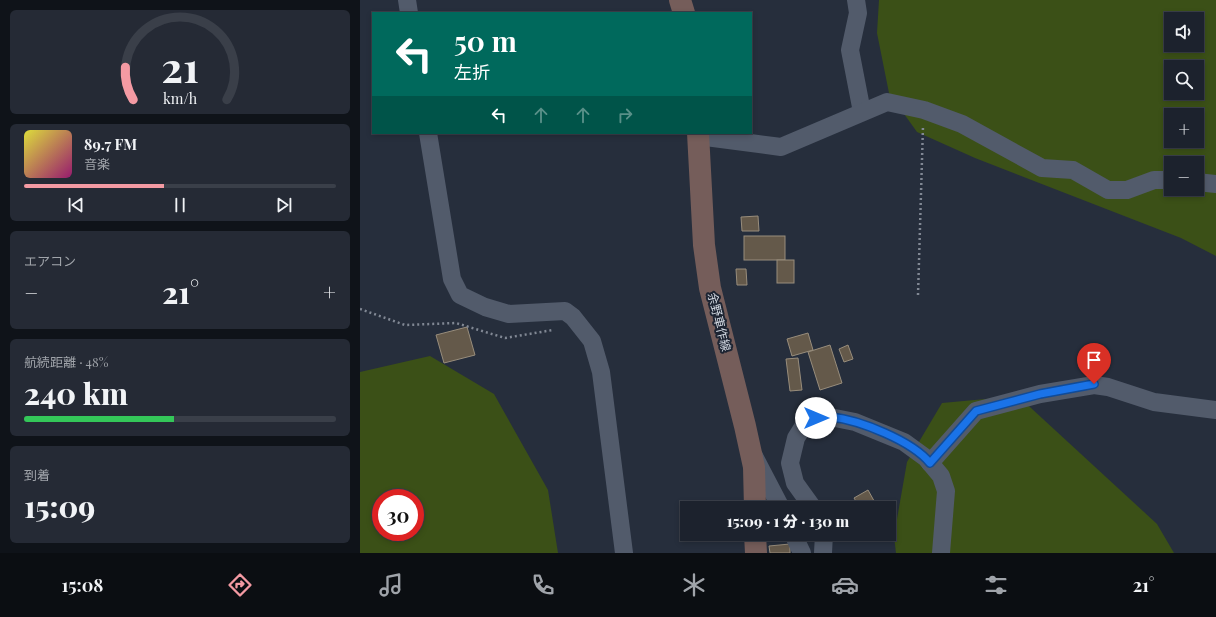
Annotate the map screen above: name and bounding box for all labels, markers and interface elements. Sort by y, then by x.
map controls [1164,12,1204,196]
button: sound [1164,12,1204,52]
text: 50 m [454,22,517,59]
icon: left [388,28,440,80]
text: 21 [161,38,199,93]
text: 左折 [454,60,490,84]
button: search [1164,60,1204,100]
text: km/h [163,89,198,108]
icon: left [488,104,510,126]
icon: ahead [530,104,552,126]
icon: ahead [572,104,594,126]
icon: right [614,104,636,126]
button: + [1164,108,1204,148]
text: 89.7 FM [84,134,137,154]
text: 音楽 [84,155,110,172]
button: − [1164,156,1204,196]
icon: previous [65,194,87,216]
icon: pause [169,194,191,216]
icon: next [273,194,295,216]
text: エアコン [24,252,76,269]
text: 21° [162,272,199,312]
text: − [24,277,38,307]
text: + [323,277,336,307]
street label: 余野車作線 [705,291,735,353]
pin [1077,343,1111,384]
icon: arrive [1083,349,1105,371]
text: 航続距離 · 48% [24,353,108,370]
text: 240 km [24,373,128,413]
position arrow [795,397,837,439]
text: 到着 [24,466,50,483]
text: 15:09 [24,486,95,526]
speed limit sign: 30 [372,489,424,541]
text: 15:09 · 1 分 · 130 m [727,511,849,531]
icon: directions [226,571,254,599]
icon: music [377,571,405,599]
icon: phone [529,571,557,599]
icon: climate [680,571,708,599]
icon: car [831,571,859,599]
icon: filters [982,571,1010,599]
text: 15:08 [62,573,103,597]
text: 21° [1133,573,1154,597]

